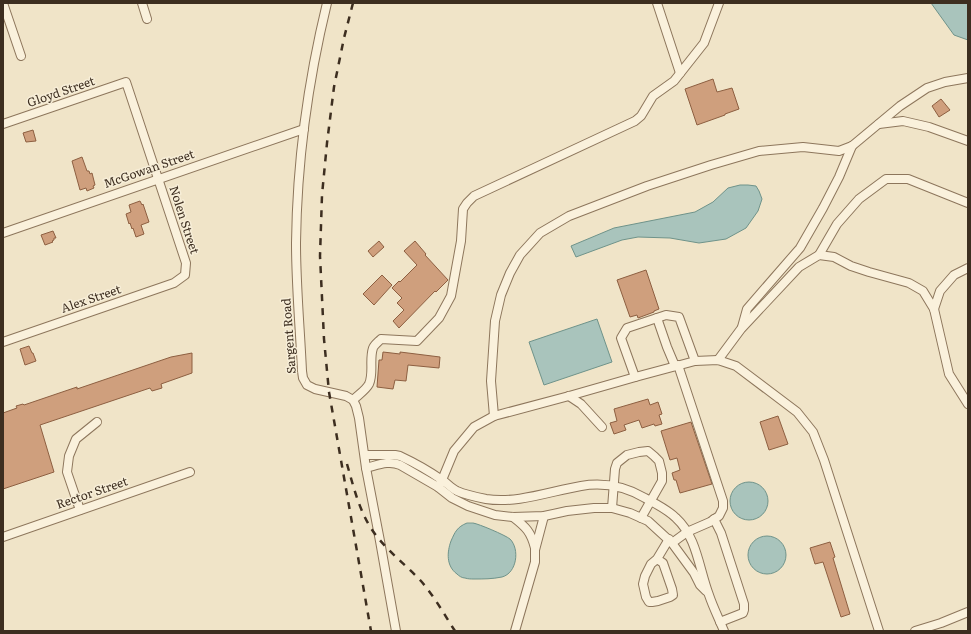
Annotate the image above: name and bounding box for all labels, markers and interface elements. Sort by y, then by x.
street label: Gloyd Street [24,71,97,111]
street label: McGowan Street [101,144,197,192]
street label: Nolen Street [165,183,205,256]
street label: Alex Street [58,279,123,317]
street label: Sargent Road [276,297,300,374]
street label: Rector Street [53,471,130,513]

